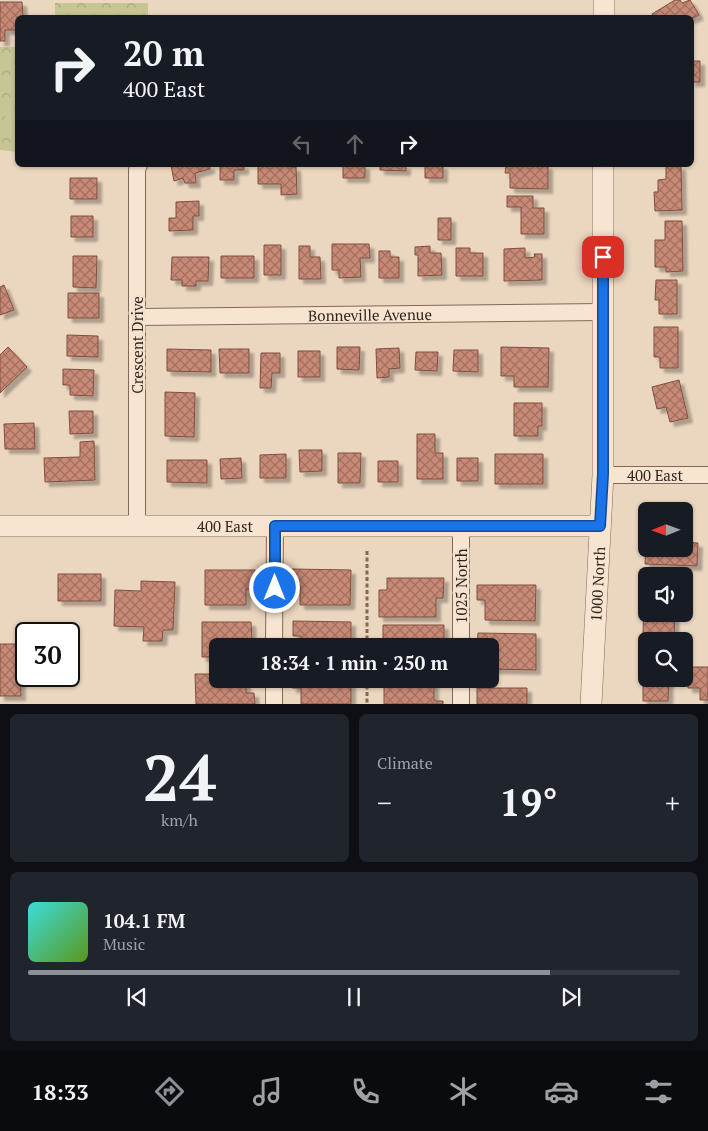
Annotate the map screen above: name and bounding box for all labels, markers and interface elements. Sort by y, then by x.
text: 20 m [123,30,204,76]
icon: right [40,35,105,100]
text: 400 East [123,74,205,103]
icon: left [288,130,316,158]
icon: ahead [341,130,369,158]
icon: right [394,130,422,158]
pin [582,236,624,278]
icon: arrive [589,243,617,271]
street label: Crescent Drive [127,296,147,394]
street label: Bonneville Avenue [308,304,432,325]
street label: 400 East [627,465,683,485]
north arrow [638,502,692,558]
map controls [638,502,693,687]
street label: 400 East [197,516,253,536]
street label: 1000 North [585,546,609,622]
street label: 1025 North [451,548,471,624]
position arrow [248,561,300,613]
button: sound [638,567,693,622]
speed limit sign: 30 [15,622,80,687]
button: search [638,632,693,687]
text: 18:34 · 1 min · 250 m [260,650,448,675]
text: 24 [143,733,216,820]
text: Climate [377,752,433,774]
text: 19° [499,777,558,827]
text: − [377,784,392,821]
text: + [665,784,680,821]
text: km/h [161,809,198,831]
text: 104.1 FM [103,908,185,933]
text: Music [103,933,145,955]
icon: previous [123,983,151,1011]
icon: pause [340,983,368,1011]
icon: next [557,983,585,1011]
icon: directions [152,1074,187,1109]
icon: music [250,1074,285,1109]
icon: phone [348,1074,383,1109]
icon: climate [446,1074,481,1109]
icon: car [544,1074,579,1109]
icon: filters [641,1074,676,1109]
text: 18:33 [31,1077,89,1106]

